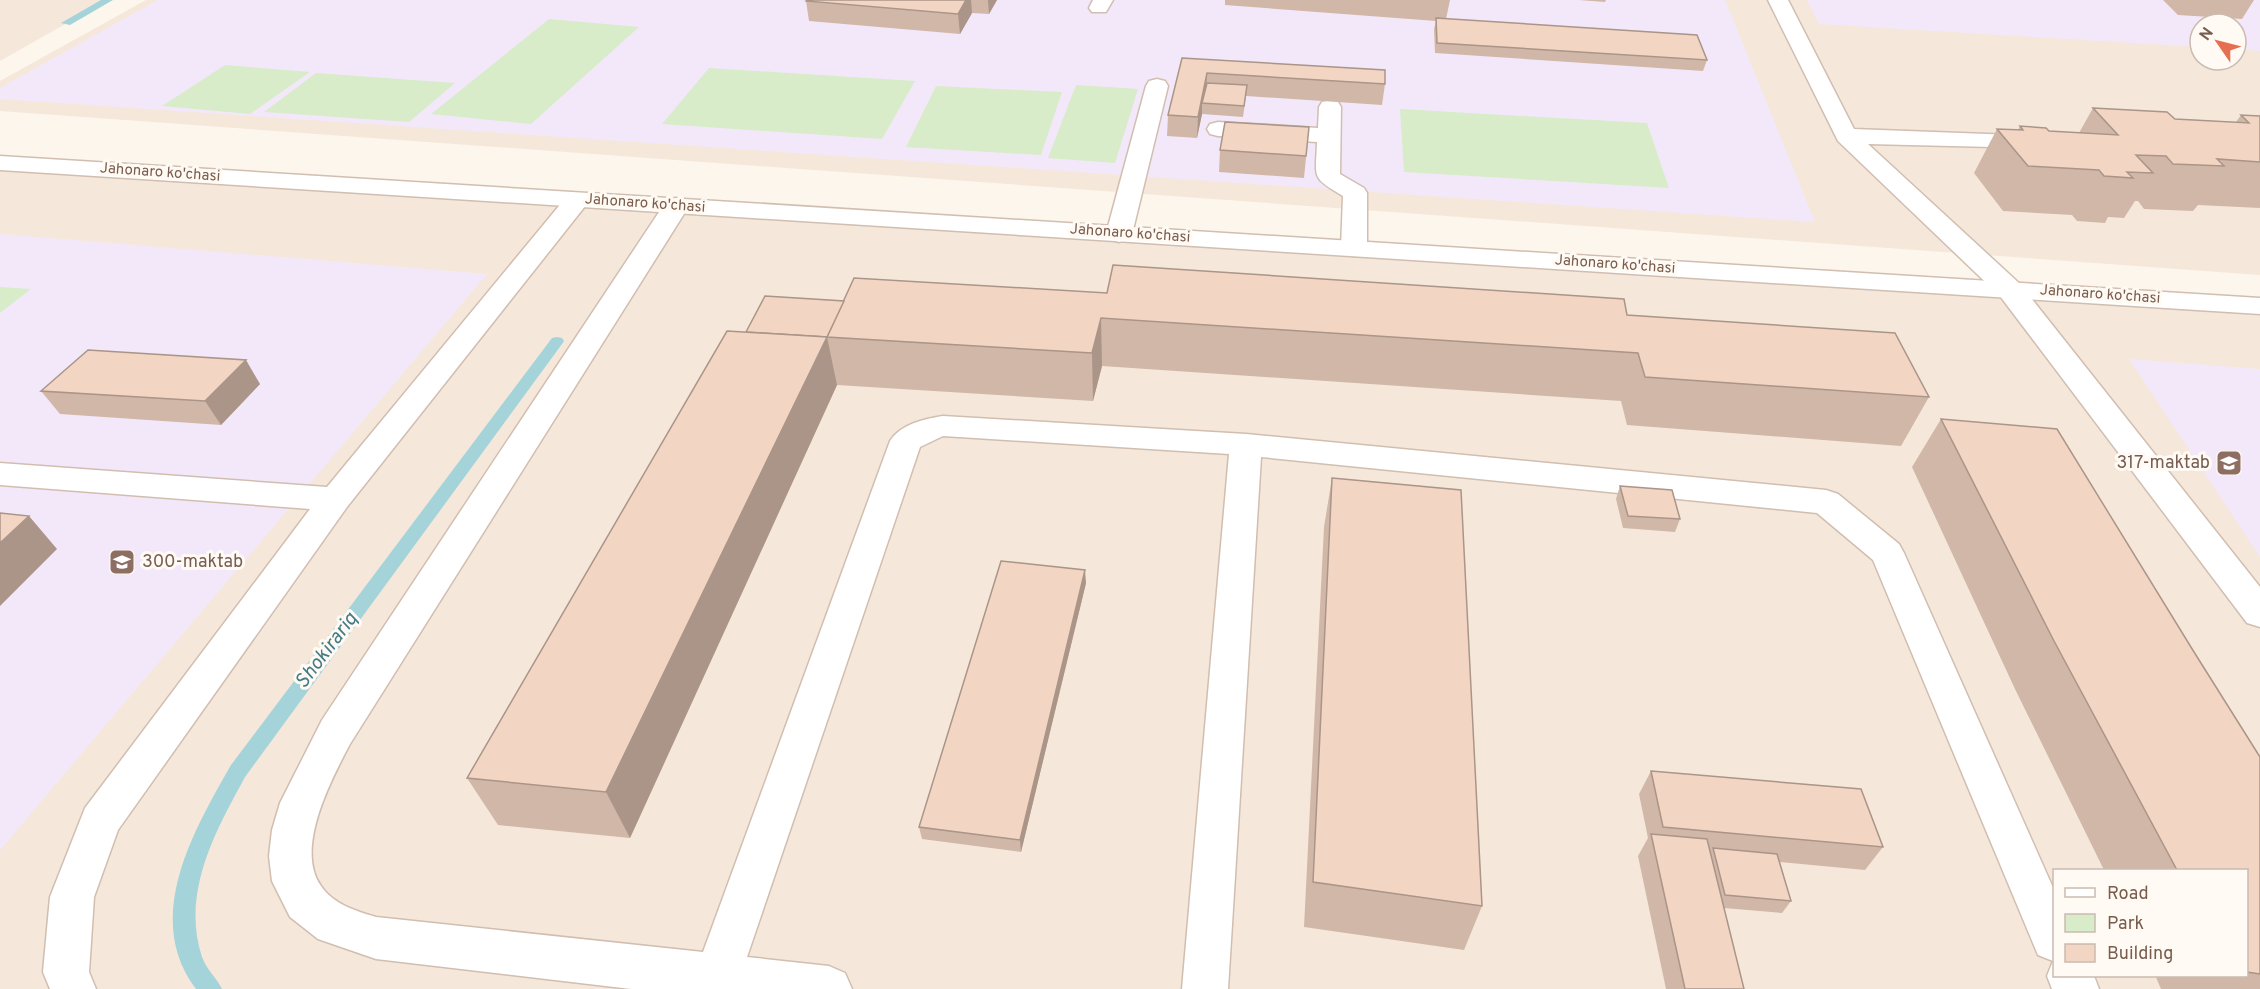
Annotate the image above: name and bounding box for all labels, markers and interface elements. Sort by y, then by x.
north arrow [2188,12,2248,72]
text: N [2196,24,2219,45]
street label: Jahonaro ko'chasi [99,159,221,187]
street label: Jahonaro ko'chasi [584,190,706,218]
street label: Jahonaro ko'chasi [1069,220,1191,248]
street label: Jahonaro ko'chasi [1554,251,1676,279]
street label: Jahonaro ko'chasi [2039,281,2161,309]
school or university icon: 317-maktab [2214,448,2244,478]
place label: 317-maktab [2117,452,2210,475]
school or university icon: 300-maktab [107,547,137,577]
place label: 300-maktab [142,551,243,574]
water label: Shokirariq [290,607,365,694]
legend [2053,869,2248,977]
text: Road [2107,883,2149,906]
text: Park [2107,913,2144,936]
text: Building [2107,943,2173,966]

